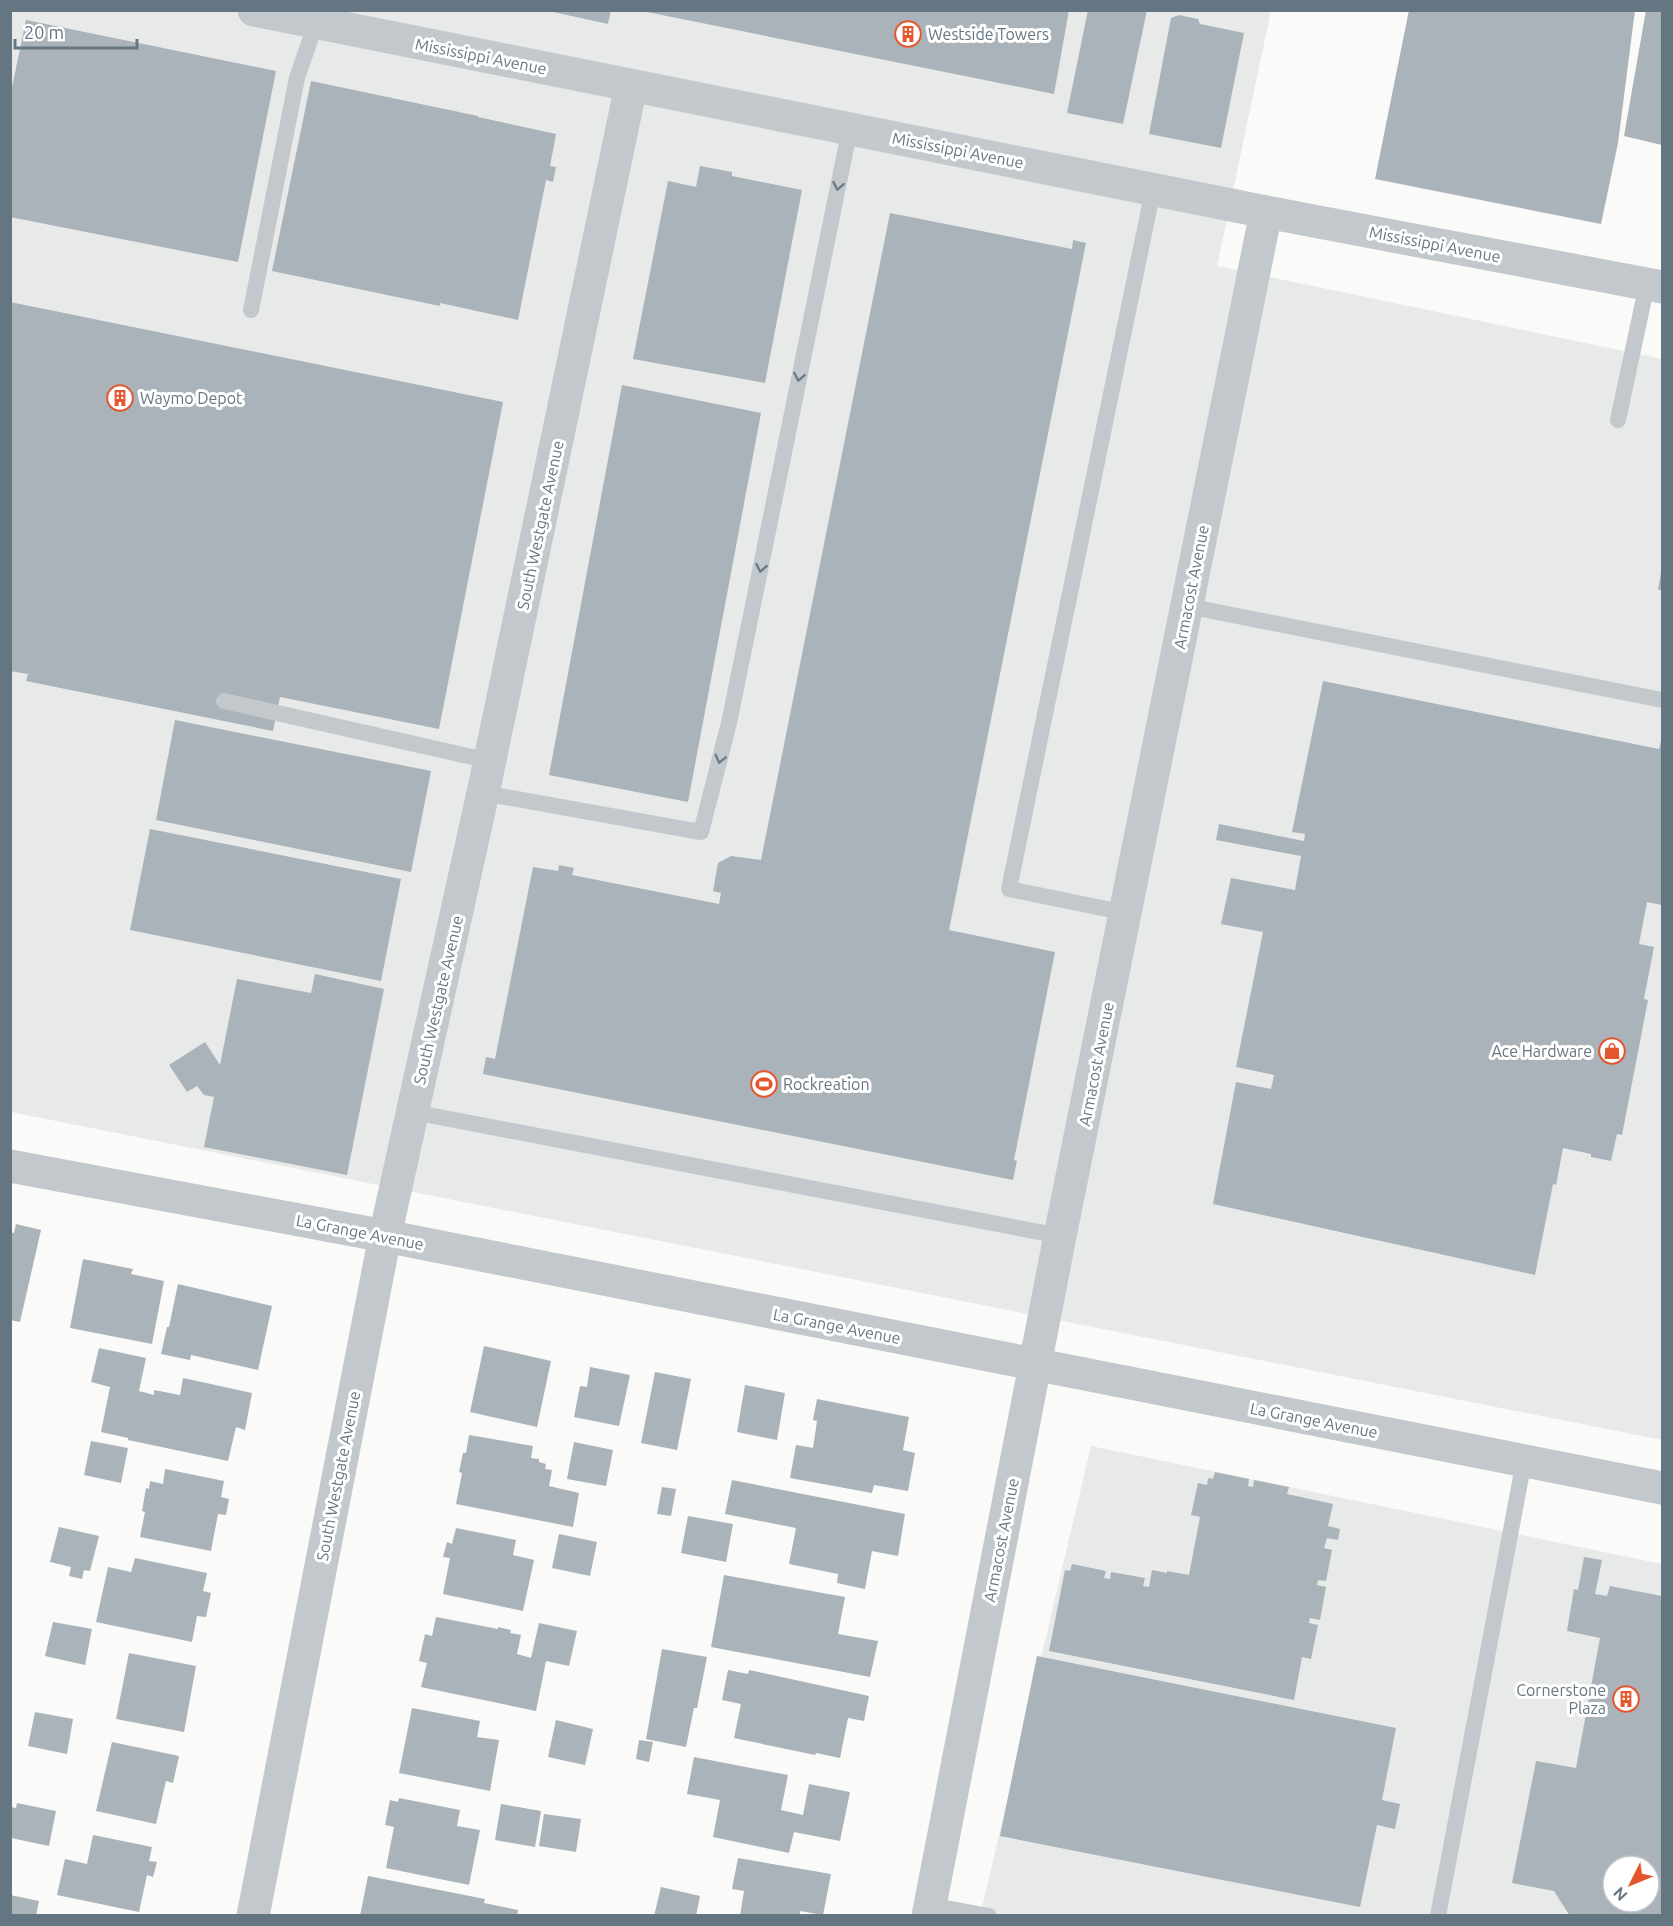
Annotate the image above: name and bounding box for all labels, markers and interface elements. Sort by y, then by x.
scale bar [15,12,136,50]
building icon: Westside Towers [893,19,923,49]
text: 20 m [24,22,64,42]
place label: Westside Towers [928,25,1049,43]
street label: Mississippi Avenue [414,34,548,78]
street label: Mississippi Avenue [891,128,1025,172]
one-way arrow [832,180,845,190]
street label: Mississippi Avenue [1368,222,1502,266]
one-way arrow [794,371,807,381]
building icon: Waymo Depot [105,383,135,413]
place label: Waymo Depot [140,389,243,407]
street label: South Westgate Avenue [513,439,567,611]
street label: Armacost Avenue [1170,523,1212,651]
one-way arrow [755,563,768,573]
one-way arrow [715,753,727,763]
street label: South Westgate Avenue [410,914,466,1086]
street label: Armacost Avenue [1075,1000,1117,1128]
shop icon: Ace Hardware [1597,1036,1627,1066]
place label: Ace Hardware [1491,1042,1592,1060]
sports icon: Rockreation [749,1069,779,1099]
place label: Rockreation [783,1075,870,1093]
street label: La Grange Avenue [295,1211,425,1253]
street label: La Grange Avenue [772,1305,902,1347]
street label: South Westgate Avenue [313,1390,363,1562]
street label: La Grange Avenue [1249,1399,1379,1441]
street label: Armacost Avenue [980,1476,1022,1604]
place label: Cornerstone Plaza [1516,1681,1606,1717]
building icon: Cornerstone Plaza [1611,1684,1641,1714]
north arrow [1601,1854,1661,1914]
text: N [1609,1884,1631,1905]

